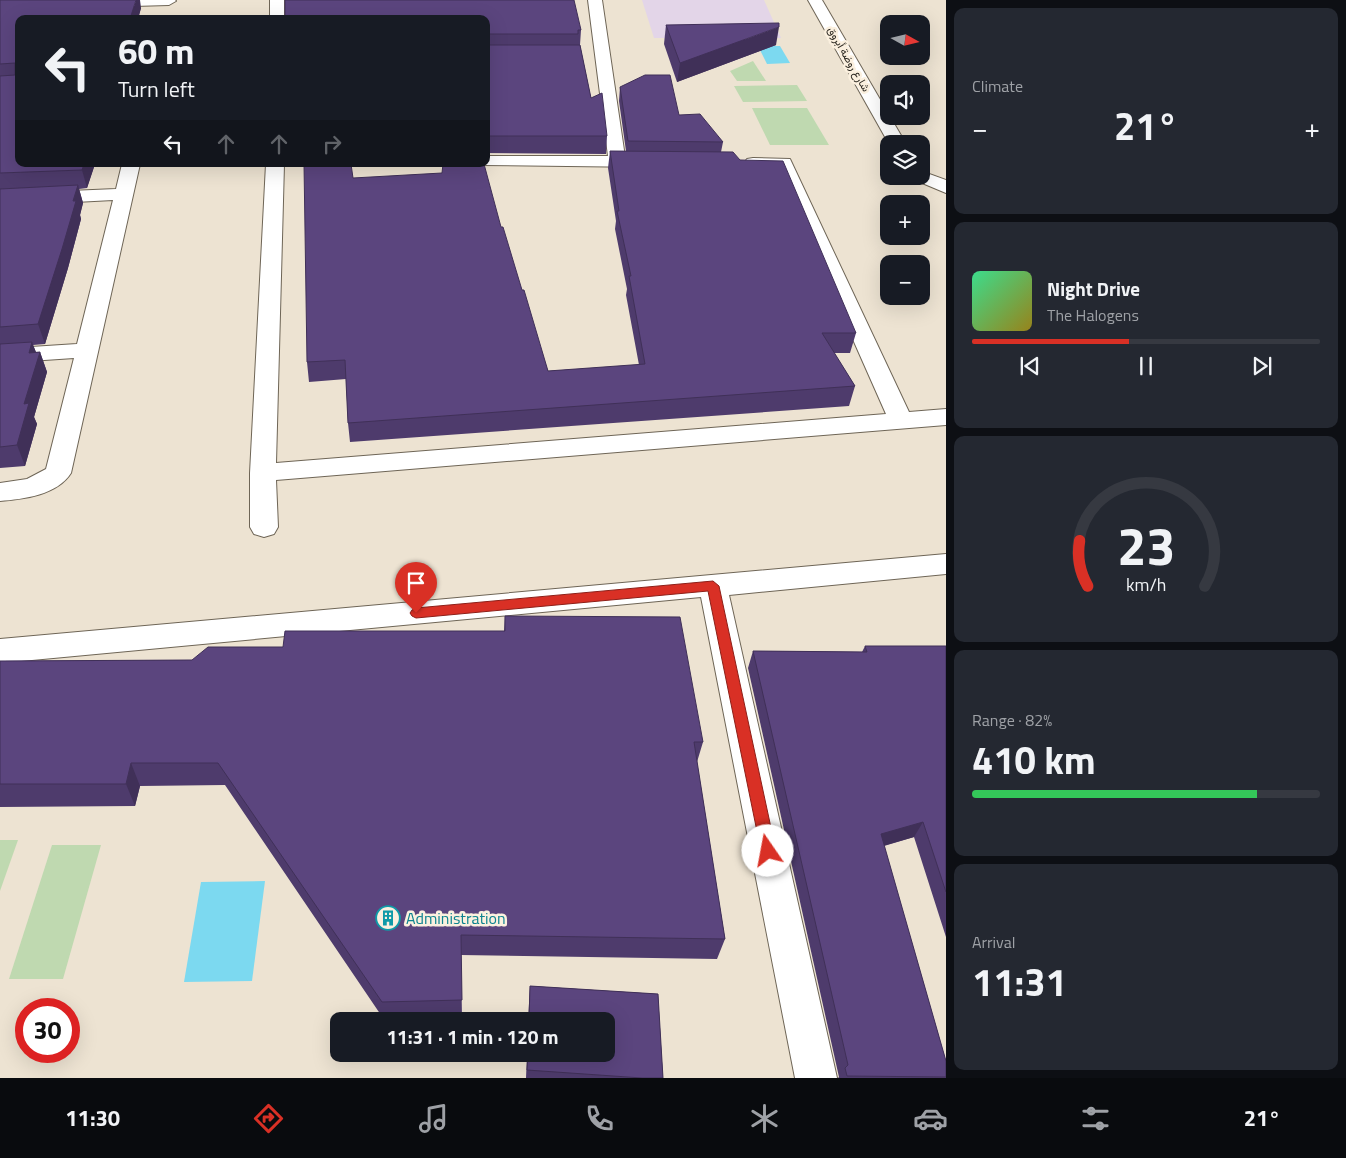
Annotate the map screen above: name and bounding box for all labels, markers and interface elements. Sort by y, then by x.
north arrow [880,15,930,65]
map controls [880,15,930,305]
street label: شارع روضة أبروق [824,23,874,95]
text: 60 m [118,24,194,78]
icon: left [35,35,100,100]
text: Turn left [118,72,195,106]
text: Climate [972,74,1023,98]
button: sound [880,75,930,125]
text: 21° [1114,97,1178,155]
text: − [972,106,988,149]
text: + [1304,106,1320,149]
icon: left [159,130,187,158]
icon: ahead [212,130,240,158]
icon: ahead [265,130,293,158]
icon: right [318,130,346,158]
button: layers [880,135,930,185]
button: + [880,195,930,245]
button: − [880,255,930,305]
text: Night Drive [1047,274,1140,303]
text: The Halogens [1047,303,1139,327]
icon: previous [1016,352,1044,380]
icon: pause [1132,352,1160,380]
icon: next [1248,352,1276,380]
text: 23 [1117,506,1175,585]
pin [395,562,437,613]
icon: arrive [402,569,430,597]
text: km/h [1126,571,1166,598]
text: Range · 82% [972,708,1052,732]
text: 410 km [972,731,1096,789]
position arrow [741,824,793,876]
building icon: Administration [375,905,401,931]
place label: Administration [406,906,506,930]
text: Arrival [972,930,1015,954]
text: 11:31 [972,953,1067,1011]
speed limit sign: 30 [15,998,80,1063]
text: 11:31 · 1 min · 120 m [386,1022,559,1051]
text: 11:30 [65,1101,120,1135]
icon: directions [251,1101,286,1136]
icon: music [416,1101,451,1136]
icon: phone [582,1101,617,1136]
icon: climate [747,1101,782,1136]
icon: car [913,1101,948,1136]
icon: filters [1078,1101,1113,1136]
text: 21° [1244,1101,1281,1135]

